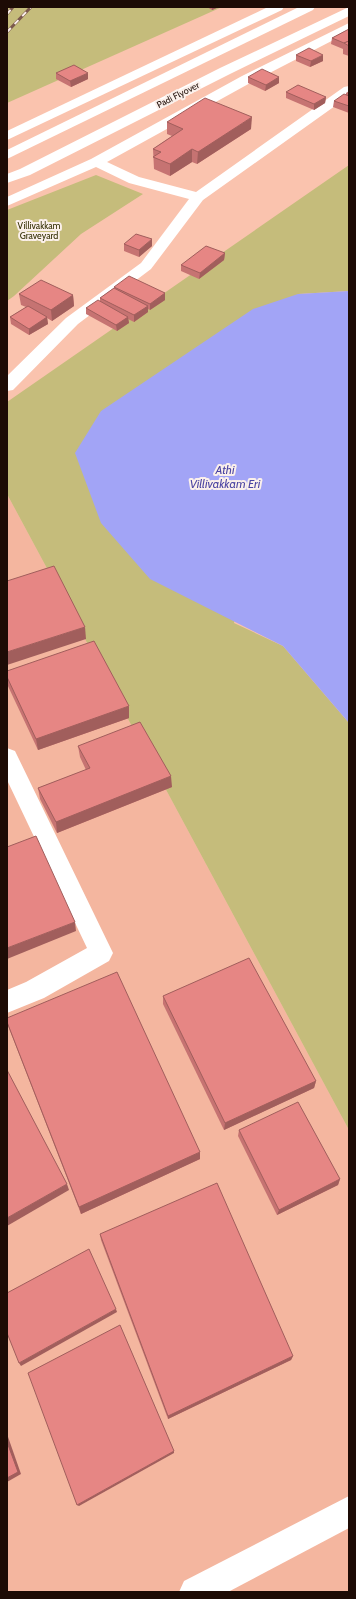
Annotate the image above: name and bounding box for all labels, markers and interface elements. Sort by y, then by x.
street label: Padi Flyover [155,79,201,110]
park label: Villivakkam Graveyard [18,220,61,241]
water label: Athi Villivakkam Eri [190,462,261,491]

